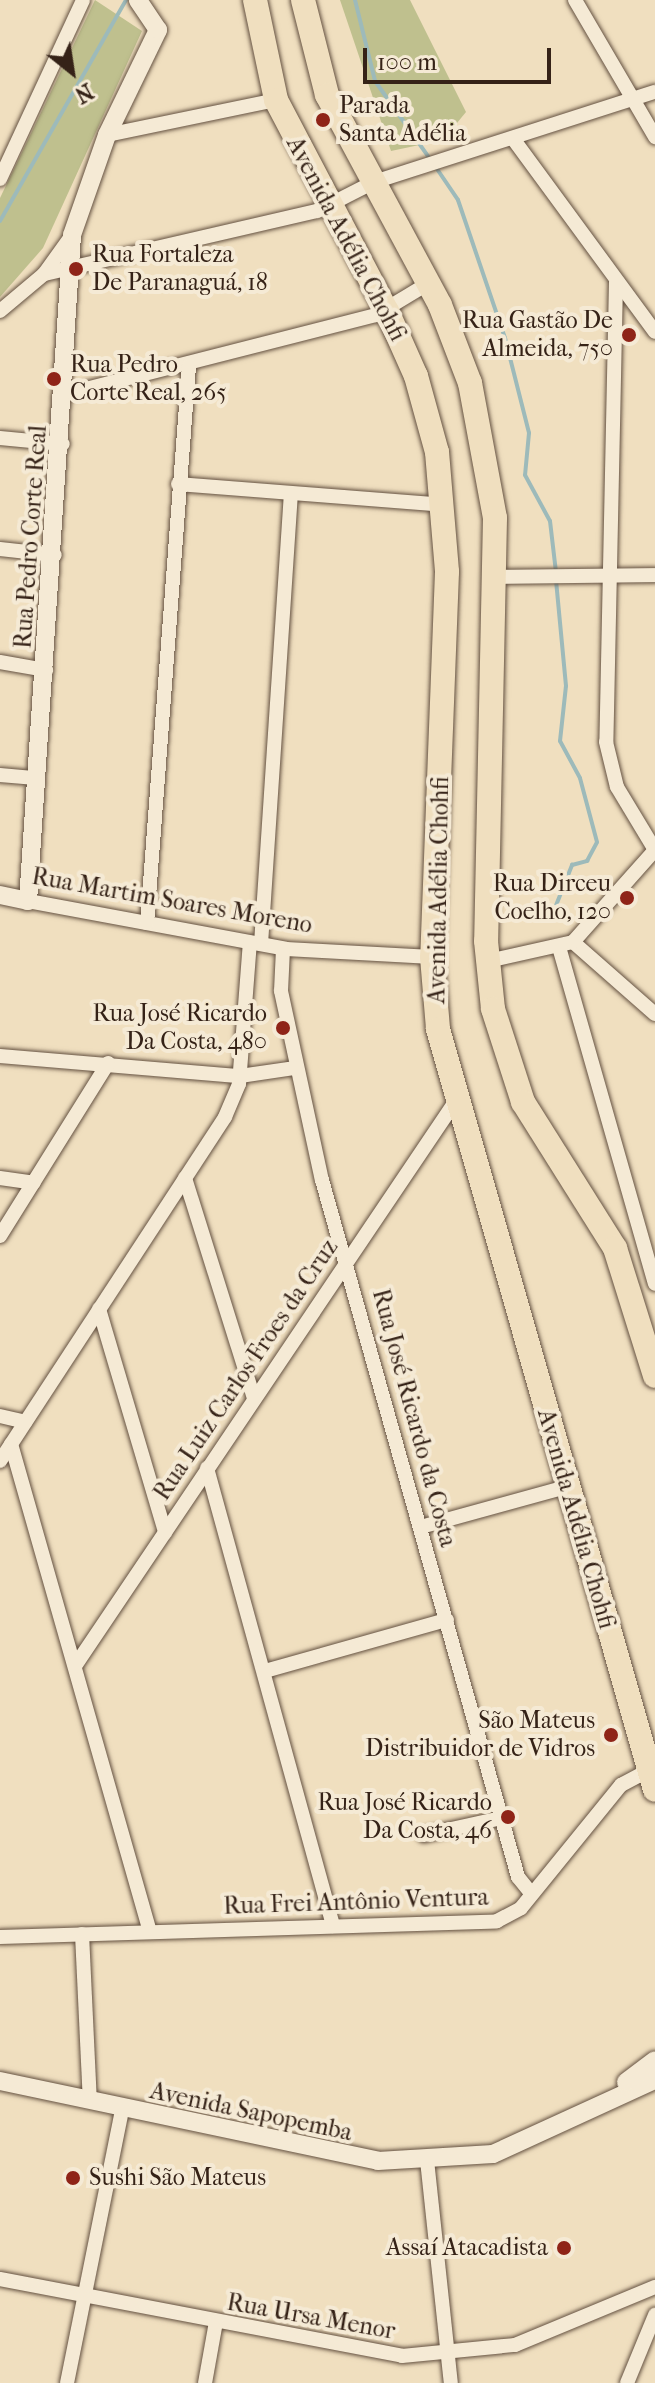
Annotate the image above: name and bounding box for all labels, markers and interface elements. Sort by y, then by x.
north arrow [32,32,112,112]
scale bar [367,32,555,82]
text: 100 m [377,48,437,76]
text: N [70,77,98,108]
place label: Parada Santa Adélia [339,92,466,148]
marker: Parada Santa Adélia [314,111,332,129]
street label: Avenida Adélia Chohfi [280,132,412,346]
place label: Rua Fortaleza De Paranaguá, 18 [92,241,268,297]
marker: Rua Fortaleza De Paranaguá, 18 [67,260,85,278]
place label: Rua Gastão De Almeida, 750 [462,307,613,363]
marker: Rua Gastão De Almeida, 750 [620,326,638,344]
place label: Rua Pedro Corte Real, 265 [70,351,227,407]
marker: Rua Pedro Corte Real, 265 [45,370,63,388]
street label: Rua Pedro Corte Real [9,424,53,650]
street label: Avenida Adélia Chohfi [423,776,455,1004]
street label: Rua Martim Soares Moreno [30,862,314,940]
place label: Rua Dirceu Coelho, 120 [493,870,611,926]
marker: Rua Dirceu Coelho, 120 [618,889,636,907]
place label: Rua José Ricardo Da Costa, 480 [92,1000,267,1056]
marker: Rua José Ricardo Da Costa, 480 [274,1019,292,1037]
street label: Rua Luiz Carlos Froes da Cruz [148,1234,344,1506]
street label: Rua José Ricardo da Costa [366,1286,462,1550]
street label: Avenida Adélia Chohfi [531,1406,621,1632]
place label: São Mateus Distribuidor de Vidros [365,1707,595,1763]
marker: São Mateus Distribuidor de Vidros [602,1726,620,1744]
place label: Rua José Ricardo Da Costa, 46 [317,1789,492,1845]
marker: Rua José Ricardo Da Costa, 46 [499,1808,517,1826]
street label: Rua Frei Antônio Ventura [223,1883,489,1921]
street label: Avenida Sapopemba [147,2077,355,2147]
place label: Sushi São Mateus [89,2164,266,2192]
marker: Sushi São Mateus [64,2169,82,2187]
place label: Assaí Atacadista [386,2234,548,2262]
marker: Assaí Atacadista [555,2239,573,2257]
street label: Rua Ursa Menor [225,2288,397,2346]

